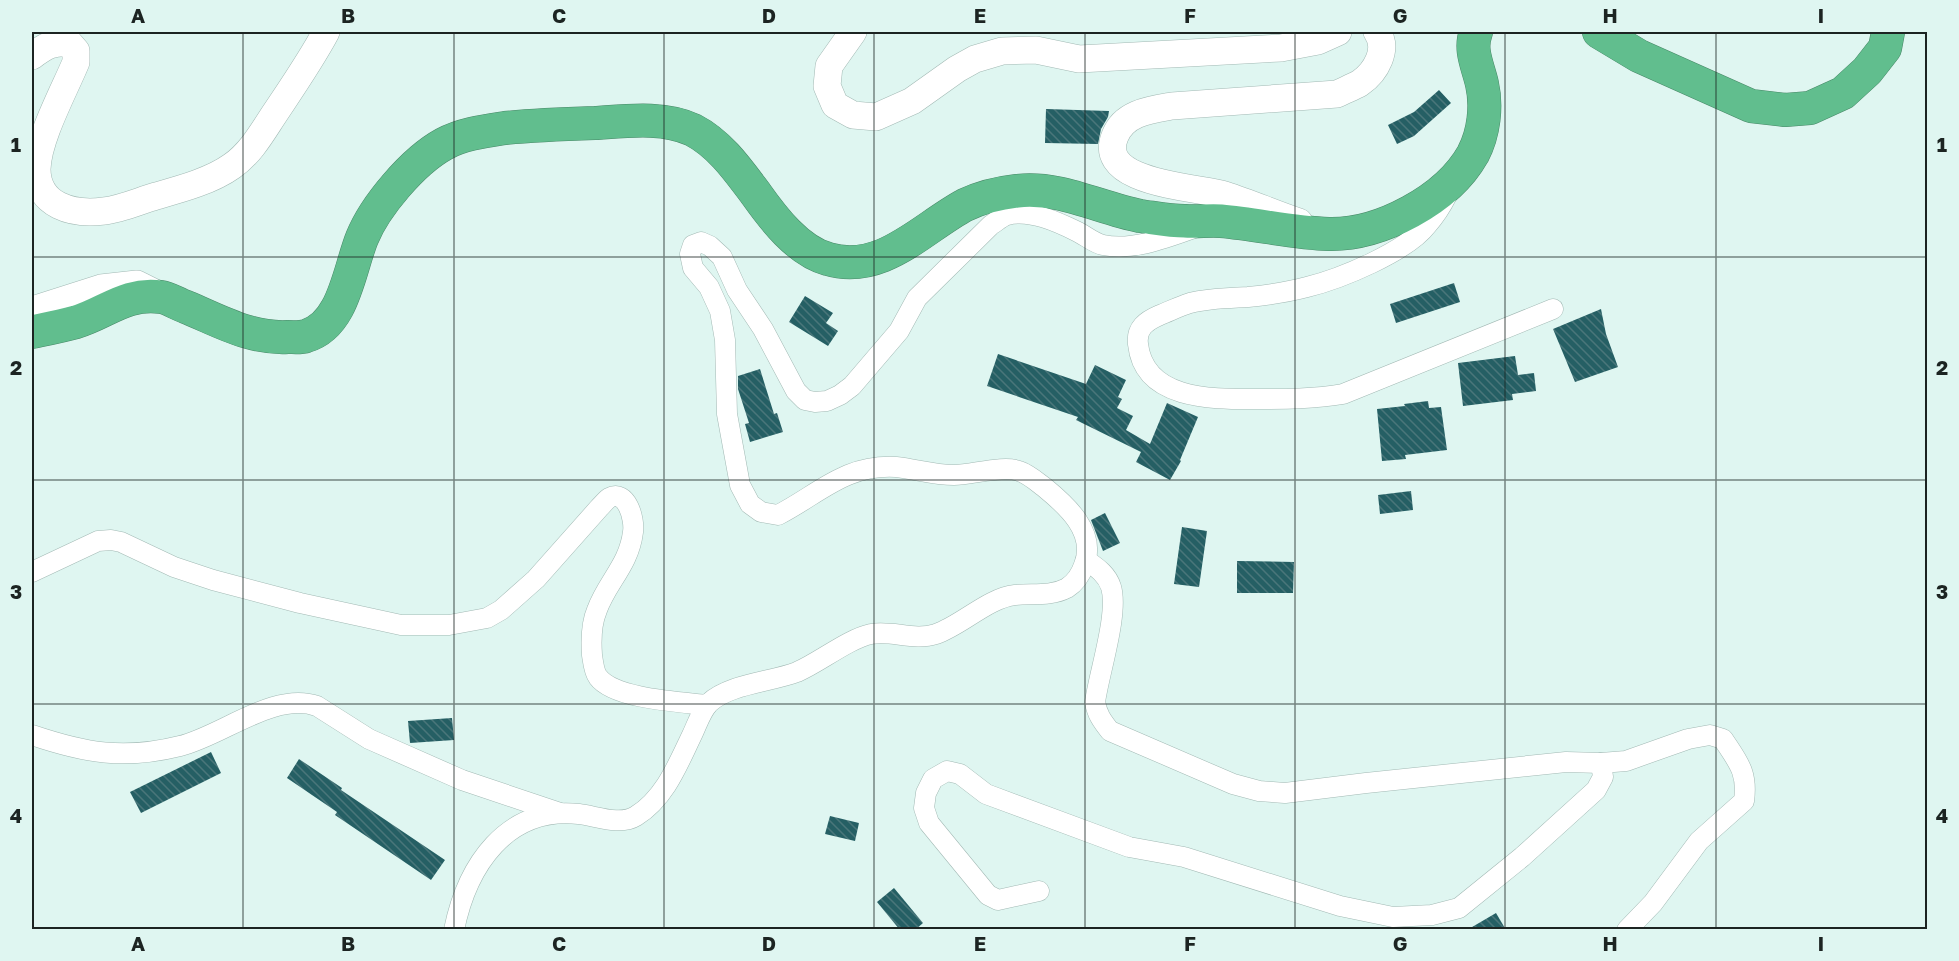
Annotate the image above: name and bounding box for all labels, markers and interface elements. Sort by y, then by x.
text: A [131,3,145,27]
text: B [341,3,355,27]
text: C [552,3,566,27]
text: D [762,3,776,27]
text: E [974,3,986,27]
text: F [1184,3,1196,27]
text: G [1393,3,1407,27]
text: H [1602,3,1618,27]
text: I [1818,3,1824,27]
text: 1 [11,132,21,156]
text: 1 [1937,132,1947,156]
text: 2 [10,355,22,379]
text: 2 [1936,355,1948,379]
text: 3 [10,579,22,603]
text: 3 [1936,579,1948,603]
text: 4 [10,803,22,827]
text: 4 [1936,803,1948,827]
text: A [131,931,145,955]
text: B [341,931,355,955]
text: C [552,931,566,955]
text: D [762,931,776,955]
text: E [974,931,986,955]
text: F [1184,931,1196,955]
text: G [1393,931,1407,955]
text: H [1602,931,1618,955]
text: I [1818,931,1824,955]

